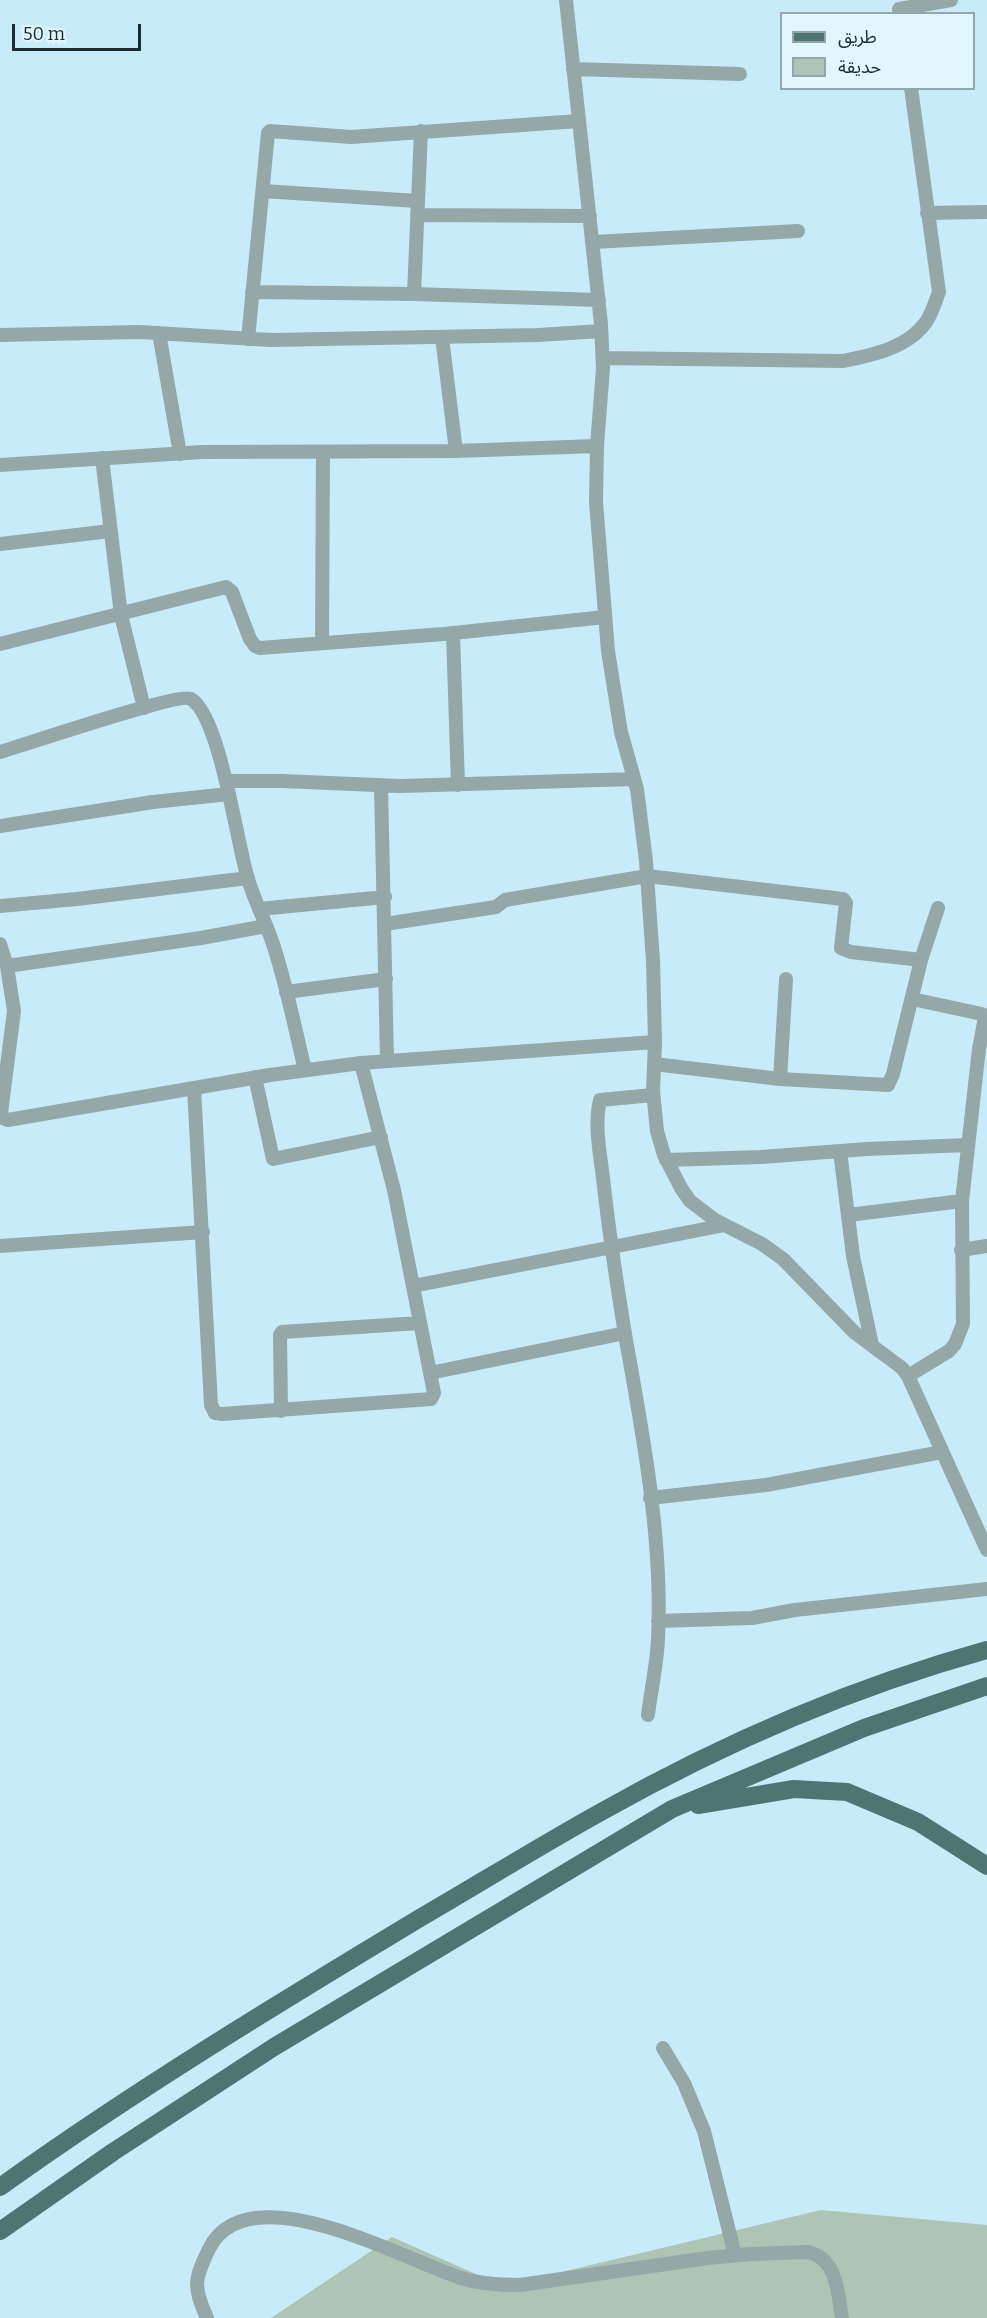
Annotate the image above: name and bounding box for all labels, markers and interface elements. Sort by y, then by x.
scale bar [15,12,144,50]
legend [780,12,975,90]
text: 50 m [23,23,65,45]
text: طريق [838,26,877,48]
text: حديقة [838,56,881,78]

